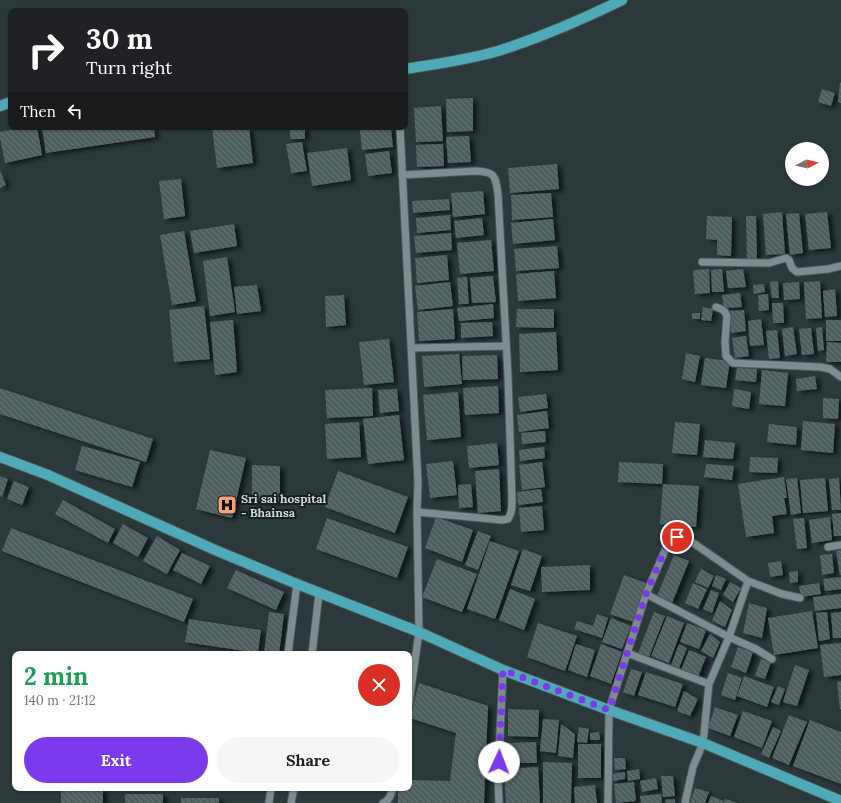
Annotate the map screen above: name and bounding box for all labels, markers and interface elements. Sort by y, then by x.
text: 30 m [86,21,153,57]
icon: right [20,24,72,76]
text: Turn right [86,56,172,79]
icon: left [64,100,86,122]
text: Then [20,102,56,121]
north arrow [785,142,829,186]
map controls [785,142,829,186]
place label: Sri sai hospital - Bhainsa [241,491,326,520]
hospital icon: Sri sai hospital - Bhainsa [216,494,238,516]
pin [660,520,694,554]
icon: arrive [666,526,688,548]
text: 2 min [24,661,88,692]
button: close [358,664,400,706]
text: 140 m · 21:12 [24,692,96,709]
button: Exit [24,737,208,783]
button: Share [216,737,400,783]
position arrow [478,741,520,783]

